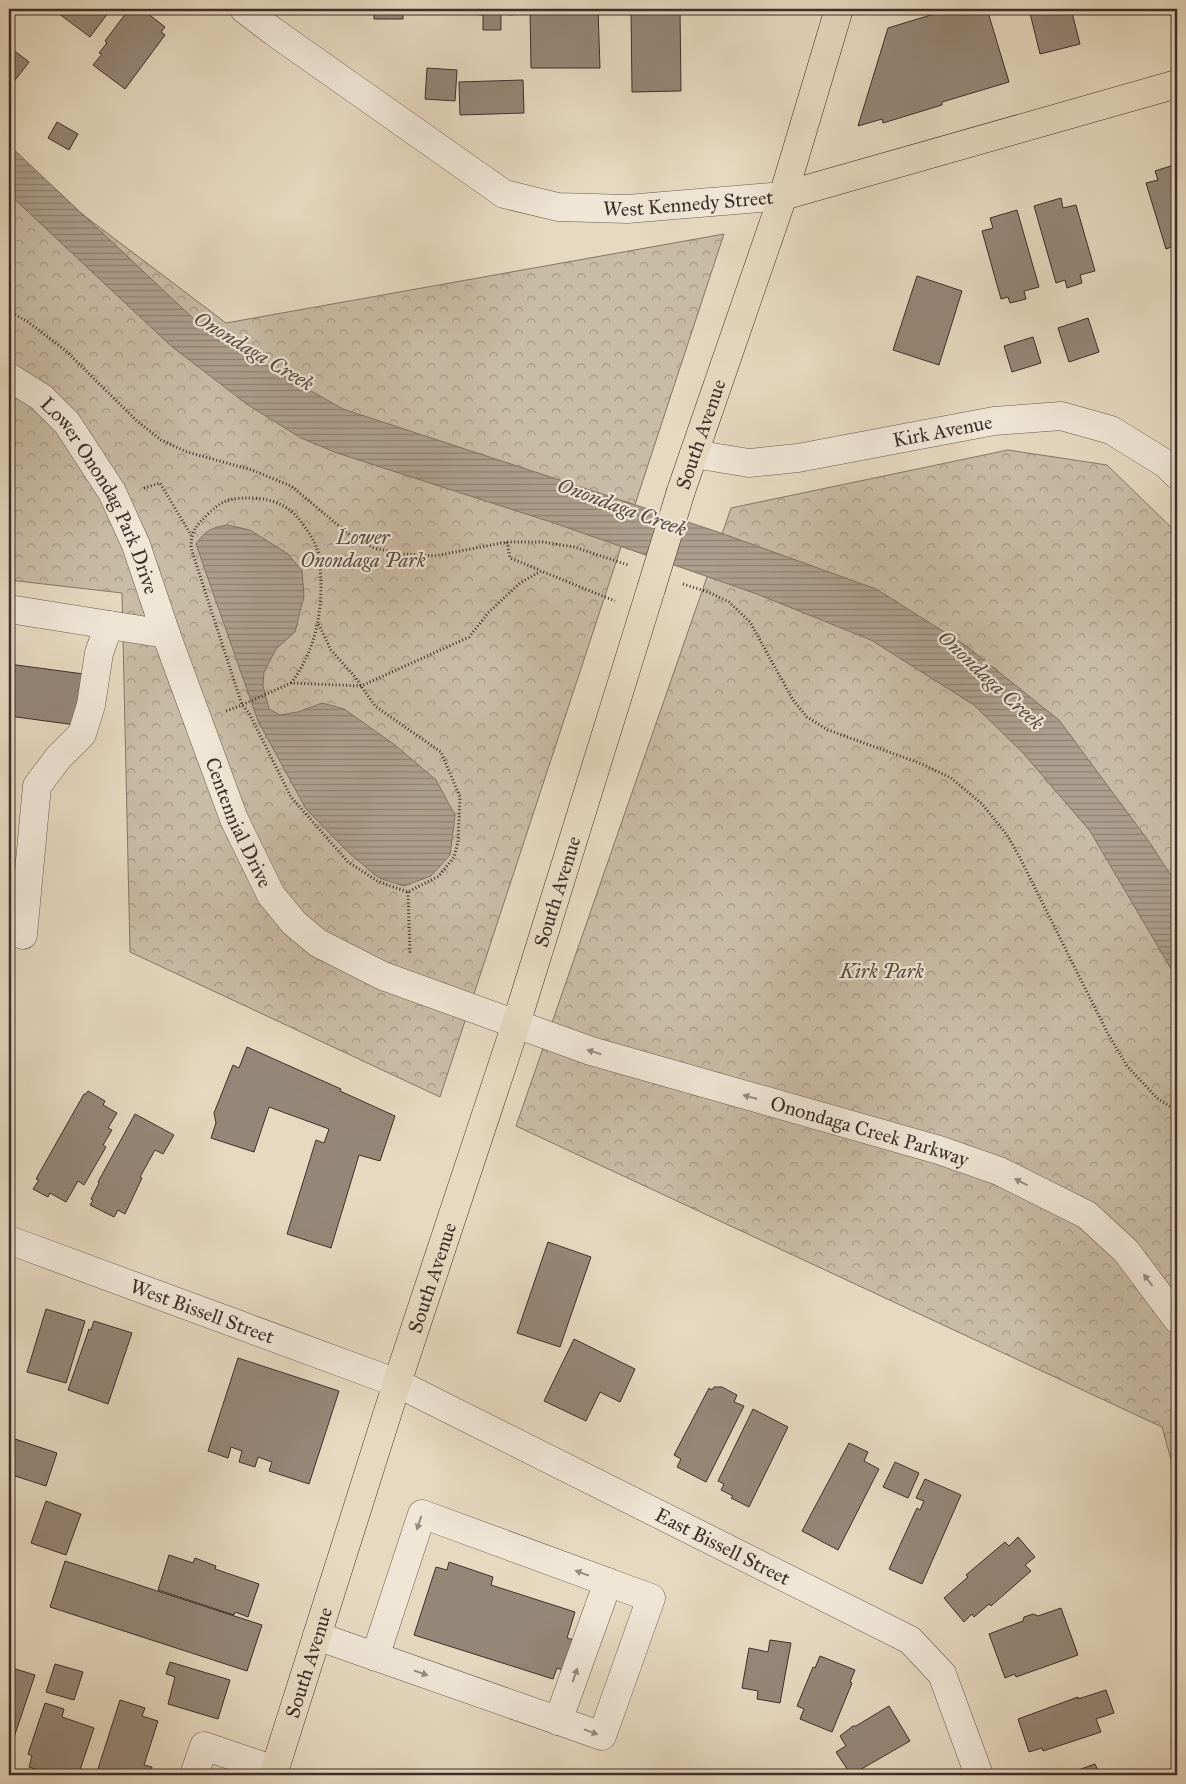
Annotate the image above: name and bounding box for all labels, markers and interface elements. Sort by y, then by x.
street label: West Kennedy Street [603,185,774,221]
water label: Onondaga Creek [189,305,319,397]
street label: South Avenue [670,376,731,493]
street label: Lower Onondag Park Drive [36,392,164,597]
street label: Kirk Avenue [891,410,994,452]
water label: Onondaga Creek [554,472,691,543]
park label: Lower Onondaga Park [300,525,426,572]
water label: Onondaga Creek [933,624,1050,736]
street label: Centennial Drive [200,754,278,892]
street label: South Avenue [529,833,586,950]
park label: Kirk Park [839,959,924,983]
one-way arrow [586,1047,601,1055]
street label: Onondaga Creek Parkway [768,1091,973,1172]
one-way arrow [742,1092,757,1100]
one-way arrow [1014,1178,1028,1186]
street label: South Avenue [402,1219,461,1336]
one-way arrow [1143,1273,1153,1287]
street label: West Bissell Street [127,1274,278,1349]
street label: East Bissell Street [651,1502,794,1590]
one-way arrow [415,1516,423,1531]
one-way arrow [574,1569,589,1577]
street label: South Avenue [280,1604,337,1721]
one-way arrow [572,1667,579,1682]
one-way arrow [414,1669,429,1677]
one-way arrow [584,1728,599,1736]

